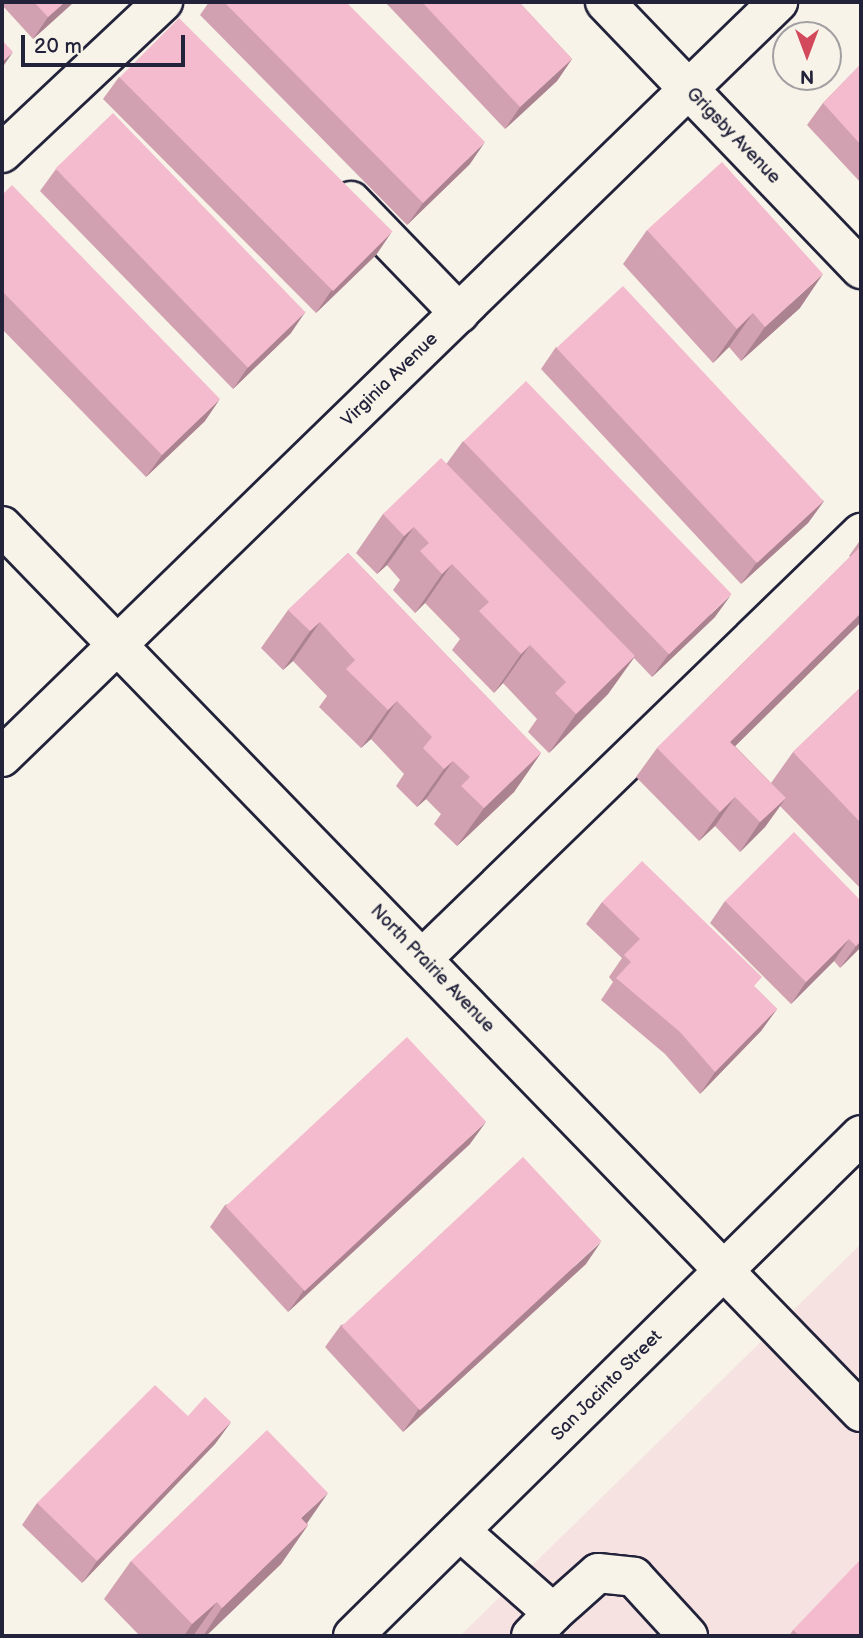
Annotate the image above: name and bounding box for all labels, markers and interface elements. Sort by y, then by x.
scale bar [24,21,189,65]
north arrow [772,21,842,91]
text: 20 m [34,34,82,59]
text: N [800,64,814,87]
street label: Grigsby Avenue [681,83,785,189]
street label: Virginia Avenue [337,329,443,431]
street label: North Prairie Avenue [365,901,499,1037]
street label: San Jacinto Street [547,1326,667,1446]

